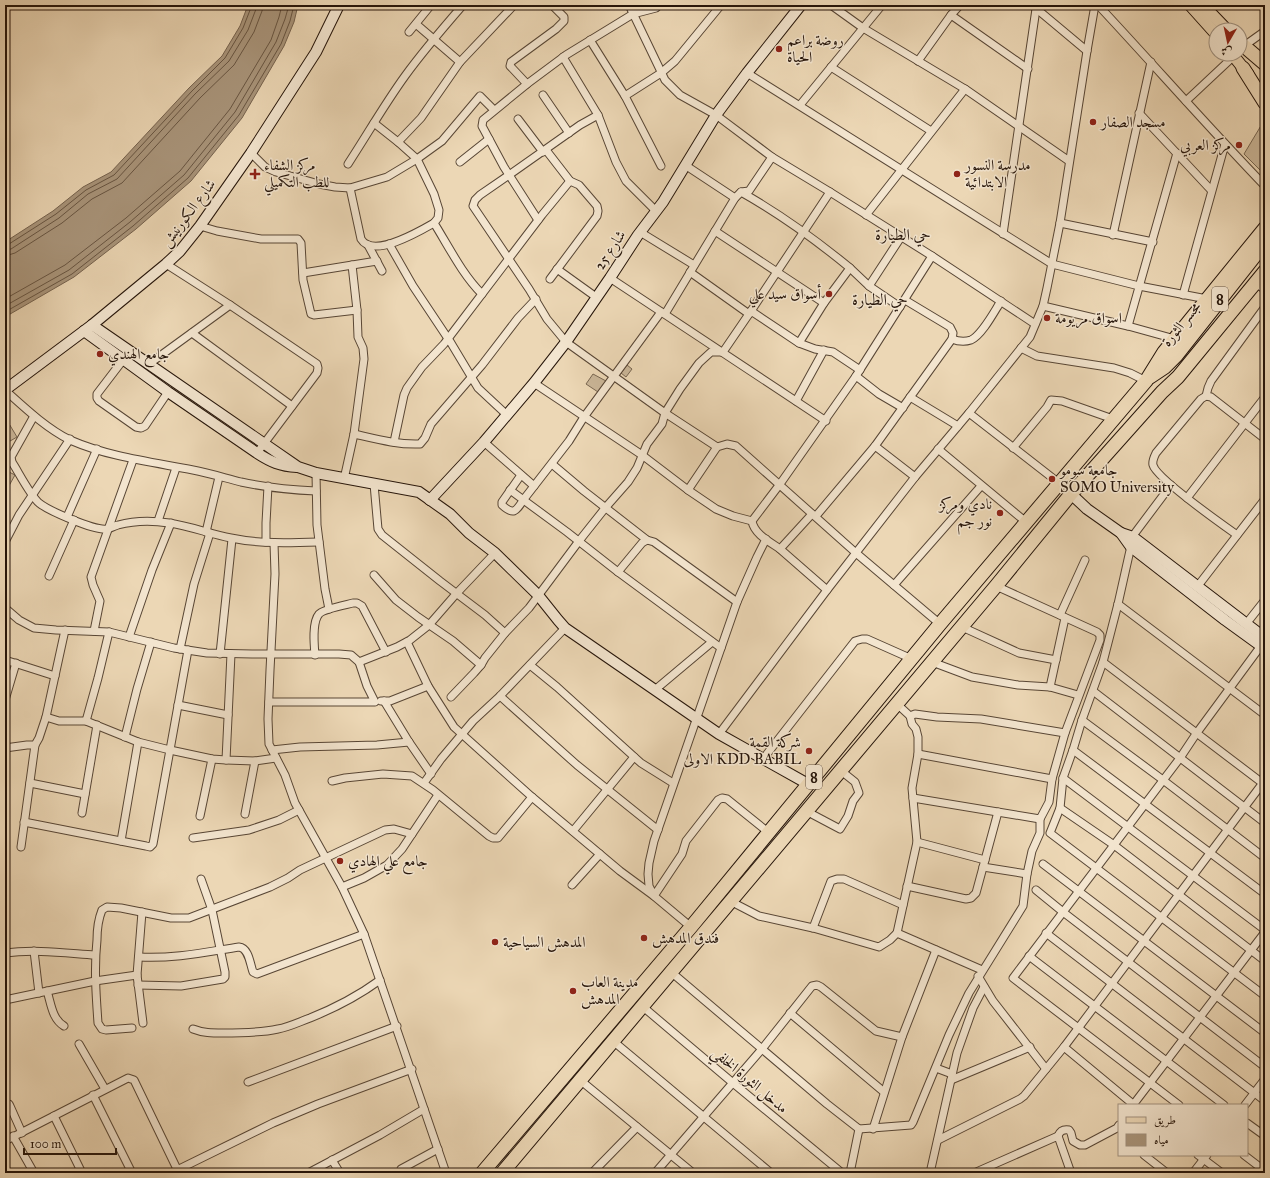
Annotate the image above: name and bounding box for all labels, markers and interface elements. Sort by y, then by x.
north arrow [1208,22,1248,62]
place label: روضة براعم الحياة [787,31,844,66]
marker: روضة براعم الحياة [774,44,784,54]
text: ش [1220,44,1233,59]
place label: مسجد الصفار [1099,113,1165,131]
marker: مسجد الصفار [1088,117,1098,127]
place label: مركز العربي [1180,136,1231,157]
marker: مركز العربي [1234,140,1244,150]
place label: مركز الشفاء للطب التكميلي [264,156,329,196]
place label: مدرسة النسور الابتدائية [963,156,1031,191]
marker: مركز الشفاء للطب التكميلي [249,168,261,180]
marker: مدرسة النسور الابتدائية [952,169,962,179]
street label: شارع الكورنيش [157,176,223,253]
district label: حي الطيارة [875,225,931,247]
street label: شارع 25 [591,227,633,275]
place label: أسواق سيد علي [749,283,821,308]
road number: 8 [1212,287,1228,311]
marker: أسواق سيد علي [824,289,834,299]
district label: حي الطيارة [852,290,908,312]
street label: مجسر الثورة [1157,298,1205,351]
place label: اسواق مريومة [1055,309,1122,329]
marker: اسواق مريومة [1042,313,1052,323]
place label: جامع الهندي [108,345,169,368]
marker: جامع الهندي [95,349,105,359]
place label: جامعة سومو SOMO University [1058,461,1175,496]
marker: جامعة سومو SOMO University [1047,474,1057,484]
place label: نادي ومركز نور جم [937,495,992,535]
marker: نادي ومركز نور جم [995,508,1005,518]
place label: شركة القمة الاولى KDD BABIL [683,733,801,768]
marker: شركة القمة الاولى KDD BABIL [804,746,814,756]
road number: 8 [806,765,822,789]
place label: جامع علي الهادي [348,852,428,875]
marker: جامع علي الهادي [335,856,345,866]
place label: فندق المدهش [652,929,719,948]
place label: المدهش السياحية [503,933,586,952]
marker: فندق المدهش [639,933,649,943]
marker: المدهش السياحية [490,937,500,947]
place label: مدينة العاب المدهش [581,973,638,1009]
marker: مدينة العاب المدهش [568,986,578,996]
street label: مدخل الثورة الخلفي [705,1043,792,1121]
legend [1118,1104,1248,1156]
text: طريق [1154,1113,1176,1128]
scale bar [24,1130,116,1156]
text: مياه [1154,1133,1169,1147]
text: 100 m [30,1137,61,1151]

